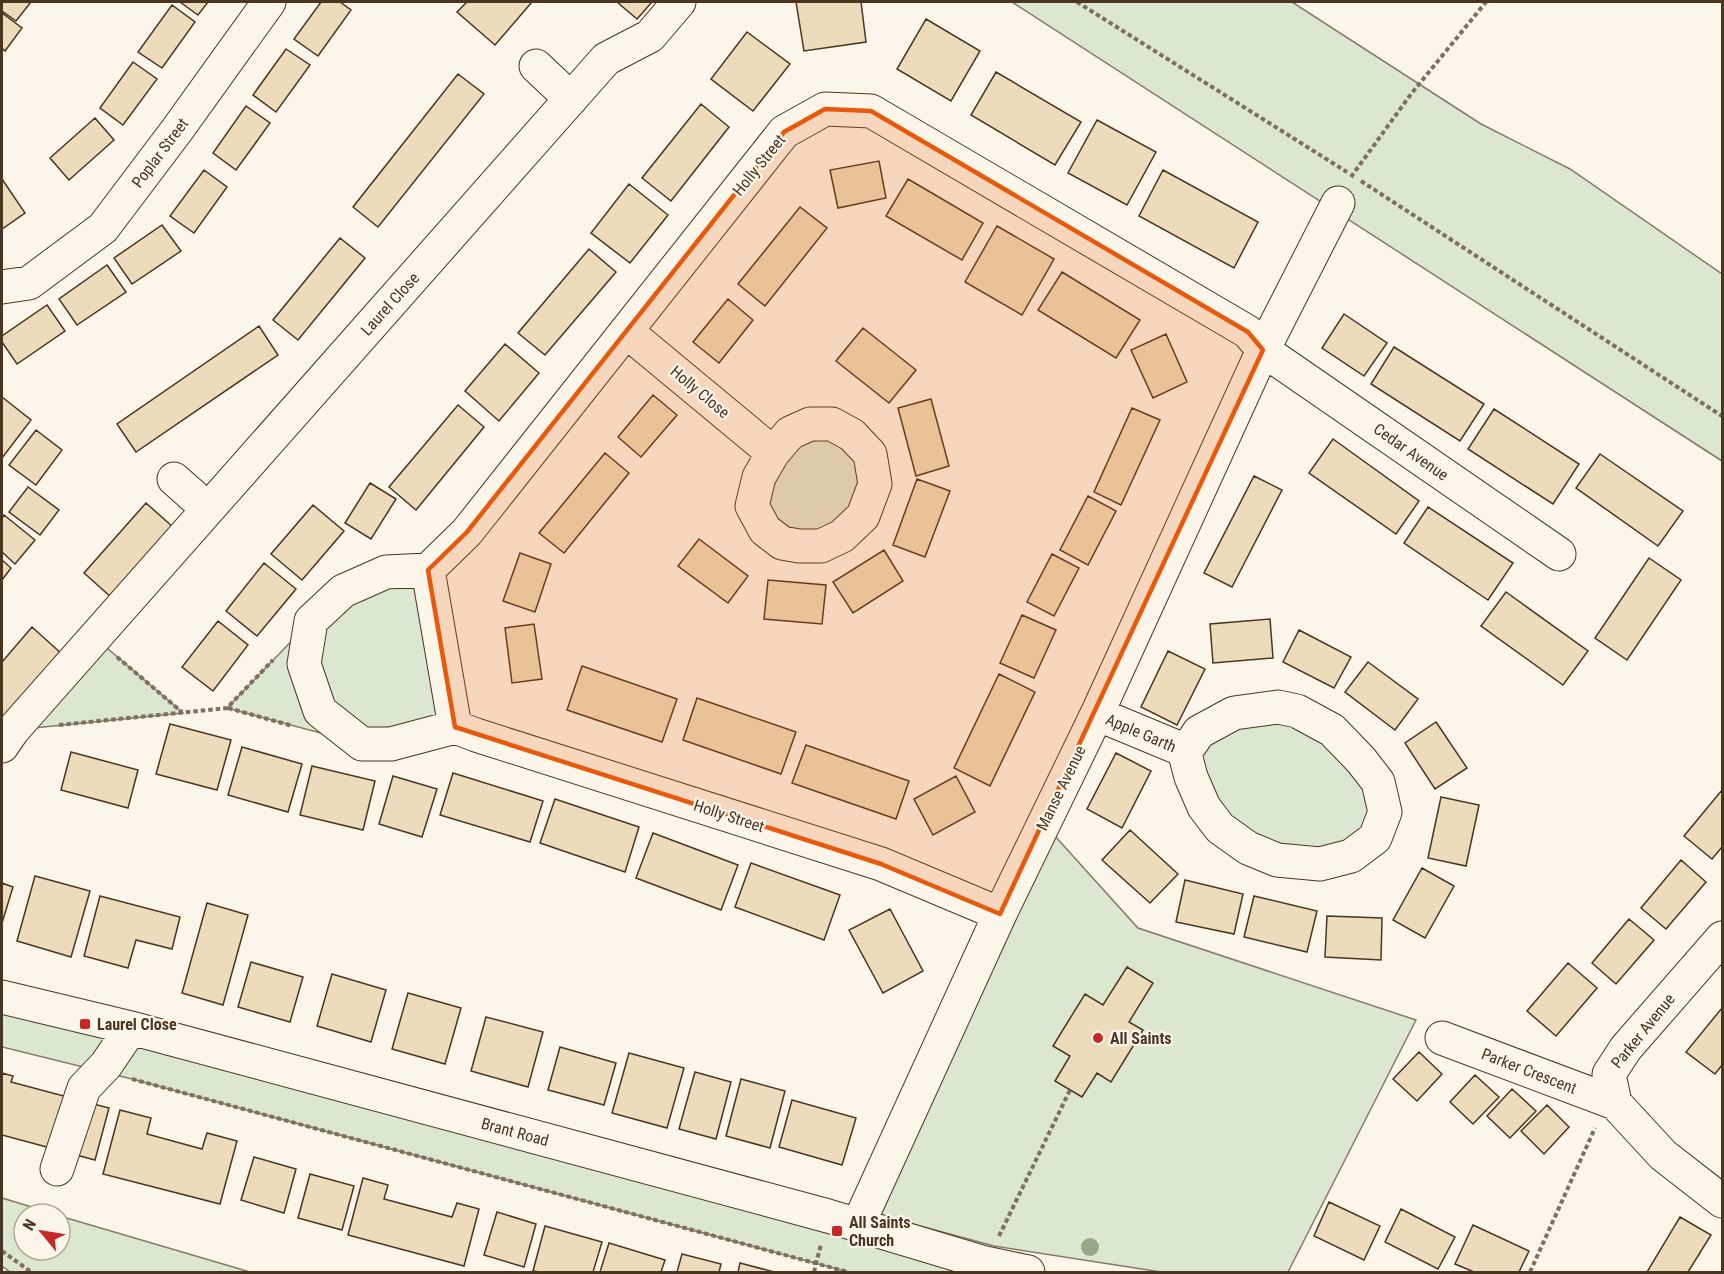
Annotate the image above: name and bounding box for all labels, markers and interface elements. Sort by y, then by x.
street label: Poplar Street [128,114,192,191]
street label: Holly Street [729,130,790,199]
street label: Laurel Close [357,269,423,339]
street label: Holly Close [667,362,733,422]
street label: Cedar Avenue [1370,419,1452,485]
street label: Apple Garth [1103,710,1179,756]
street label: Manse Avenue [1032,742,1090,834]
street label: Holly Street [691,796,767,836]
street label: Parker Avenue [1607,990,1679,1072]
place label: Laurel Close [97,1015,177,1034]
marker: Laurel Close [78,1017,92,1031]
place label: All Saints [1110,1029,1172,1048]
marker: All Saints [1091,1031,1105,1045]
street label: Parker Crescent [1479,1044,1580,1098]
street label: Brant Road [479,1114,551,1150]
north arrow [12,1202,72,1262]
place label: All Saints Church [849,1213,911,1250]
text: N [19,1216,40,1234]
marker: All Saints Church [830,1224,844,1238]

